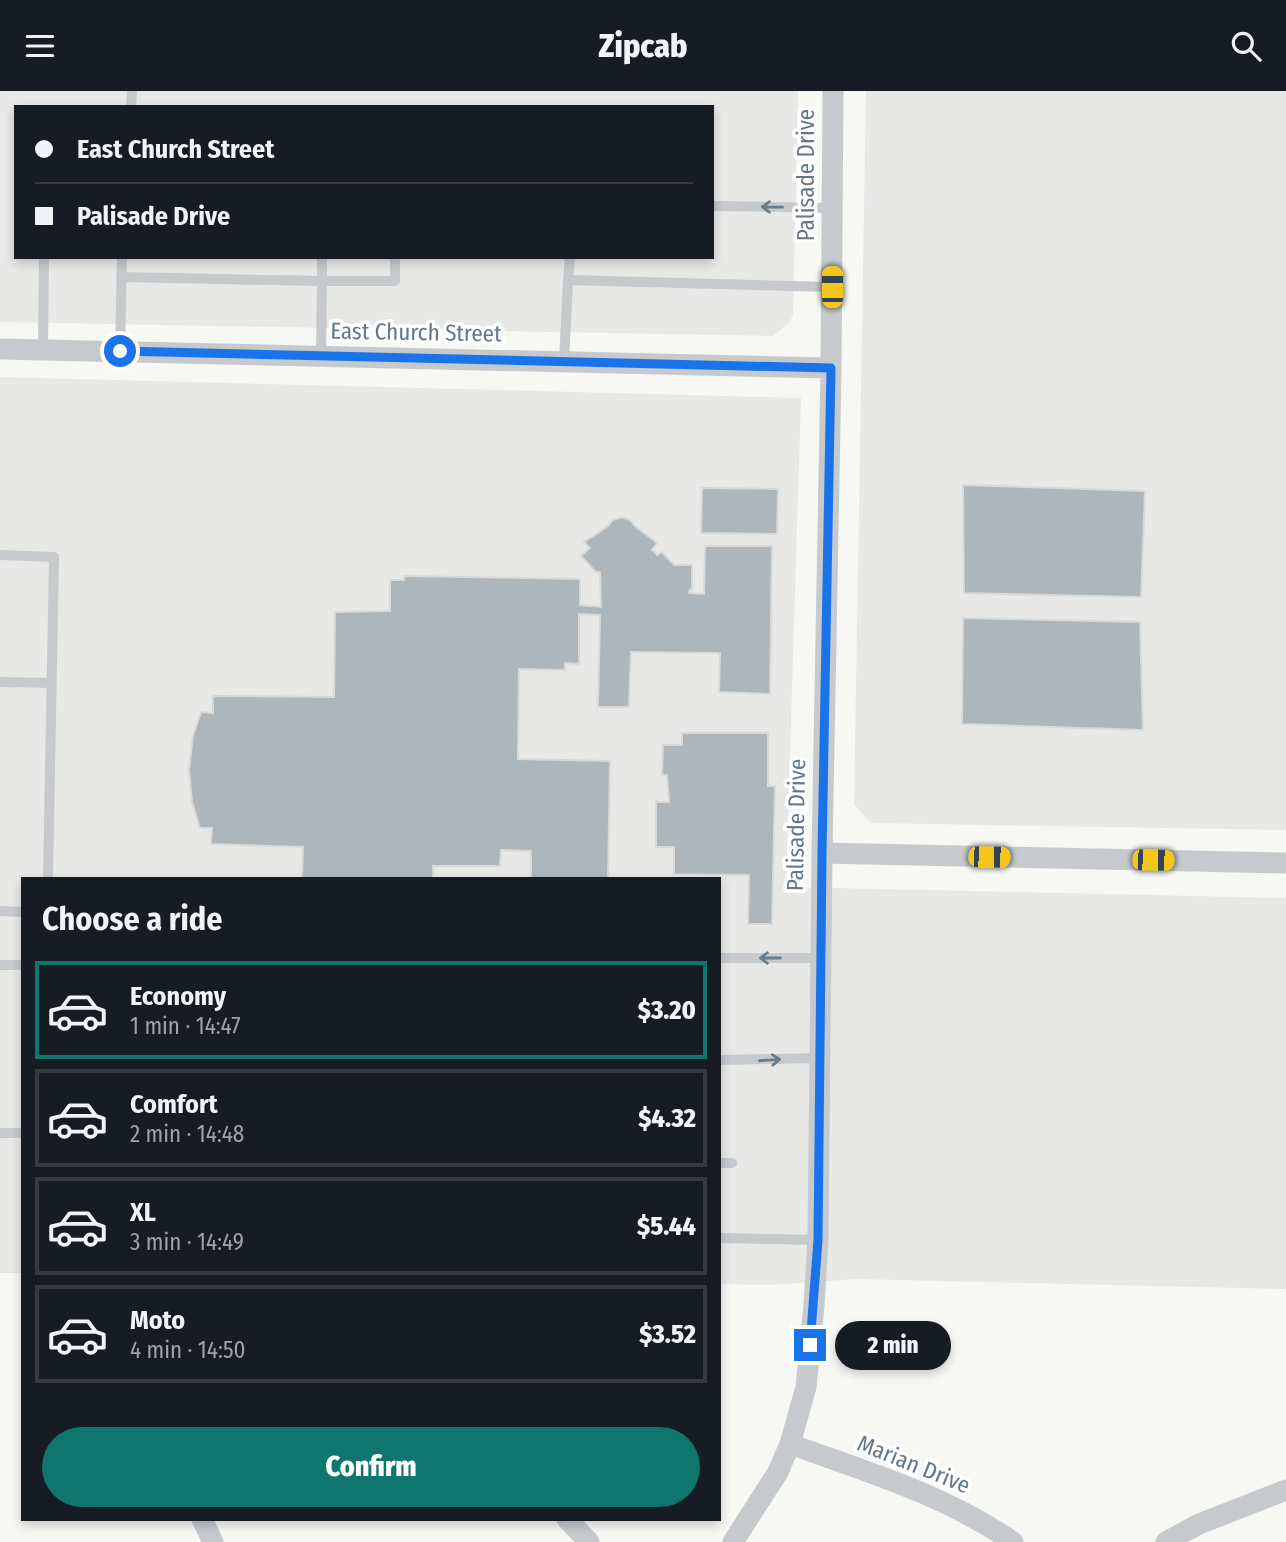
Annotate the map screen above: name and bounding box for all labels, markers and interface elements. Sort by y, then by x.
icon: menu [21,27,59,65]
text: Zipcab [599,27,687,65]
icon: search [1227,27,1265,65]
street label: Palisade Drive [792,109,820,241]
text: East Church Street [77,134,274,165]
one-way arrow [761,200,784,214]
text: Palisade Drive [77,201,230,232]
car [822,266,843,308]
street label: East Church Street [330,317,502,348]
route start [104,335,136,367]
street label: Palisade Drive [781,759,811,891]
car [968,846,1011,868]
car [1132,849,1175,871]
text: Choose a ride [42,900,223,938]
one-way arrow [759,951,782,965]
icon: car [46,979,109,1042]
text: Economy [130,981,226,1012]
text: $3.20 [638,995,696,1026]
text: 1 min · 14:47 [130,1012,241,1040]
one-way arrow [758,1054,781,1067]
icon: car [46,1087,109,1150]
text: Comfort [130,1089,218,1120]
text: $4.32 [638,1103,696,1134]
text: 2 min · 14:48 [130,1120,244,1148]
icon: car [46,1195,109,1258]
text: XL [130,1197,156,1228]
text: $5.44 [637,1211,696,1242]
text: 3 min · 14:49 [130,1228,244,1256]
icon: car [46,1303,109,1366]
text: Moto [130,1305,185,1336]
text: $3.52 [639,1319,696,1350]
callout: 2 min [834,1321,950,1369]
route end [794,1329,826,1361]
text: 2 min [868,1331,918,1359]
text: 4 min · 14:50 [130,1336,245,1364]
button: Confirm [42,1427,700,1507]
street label: Marian Drive [854,1429,974,1499]

